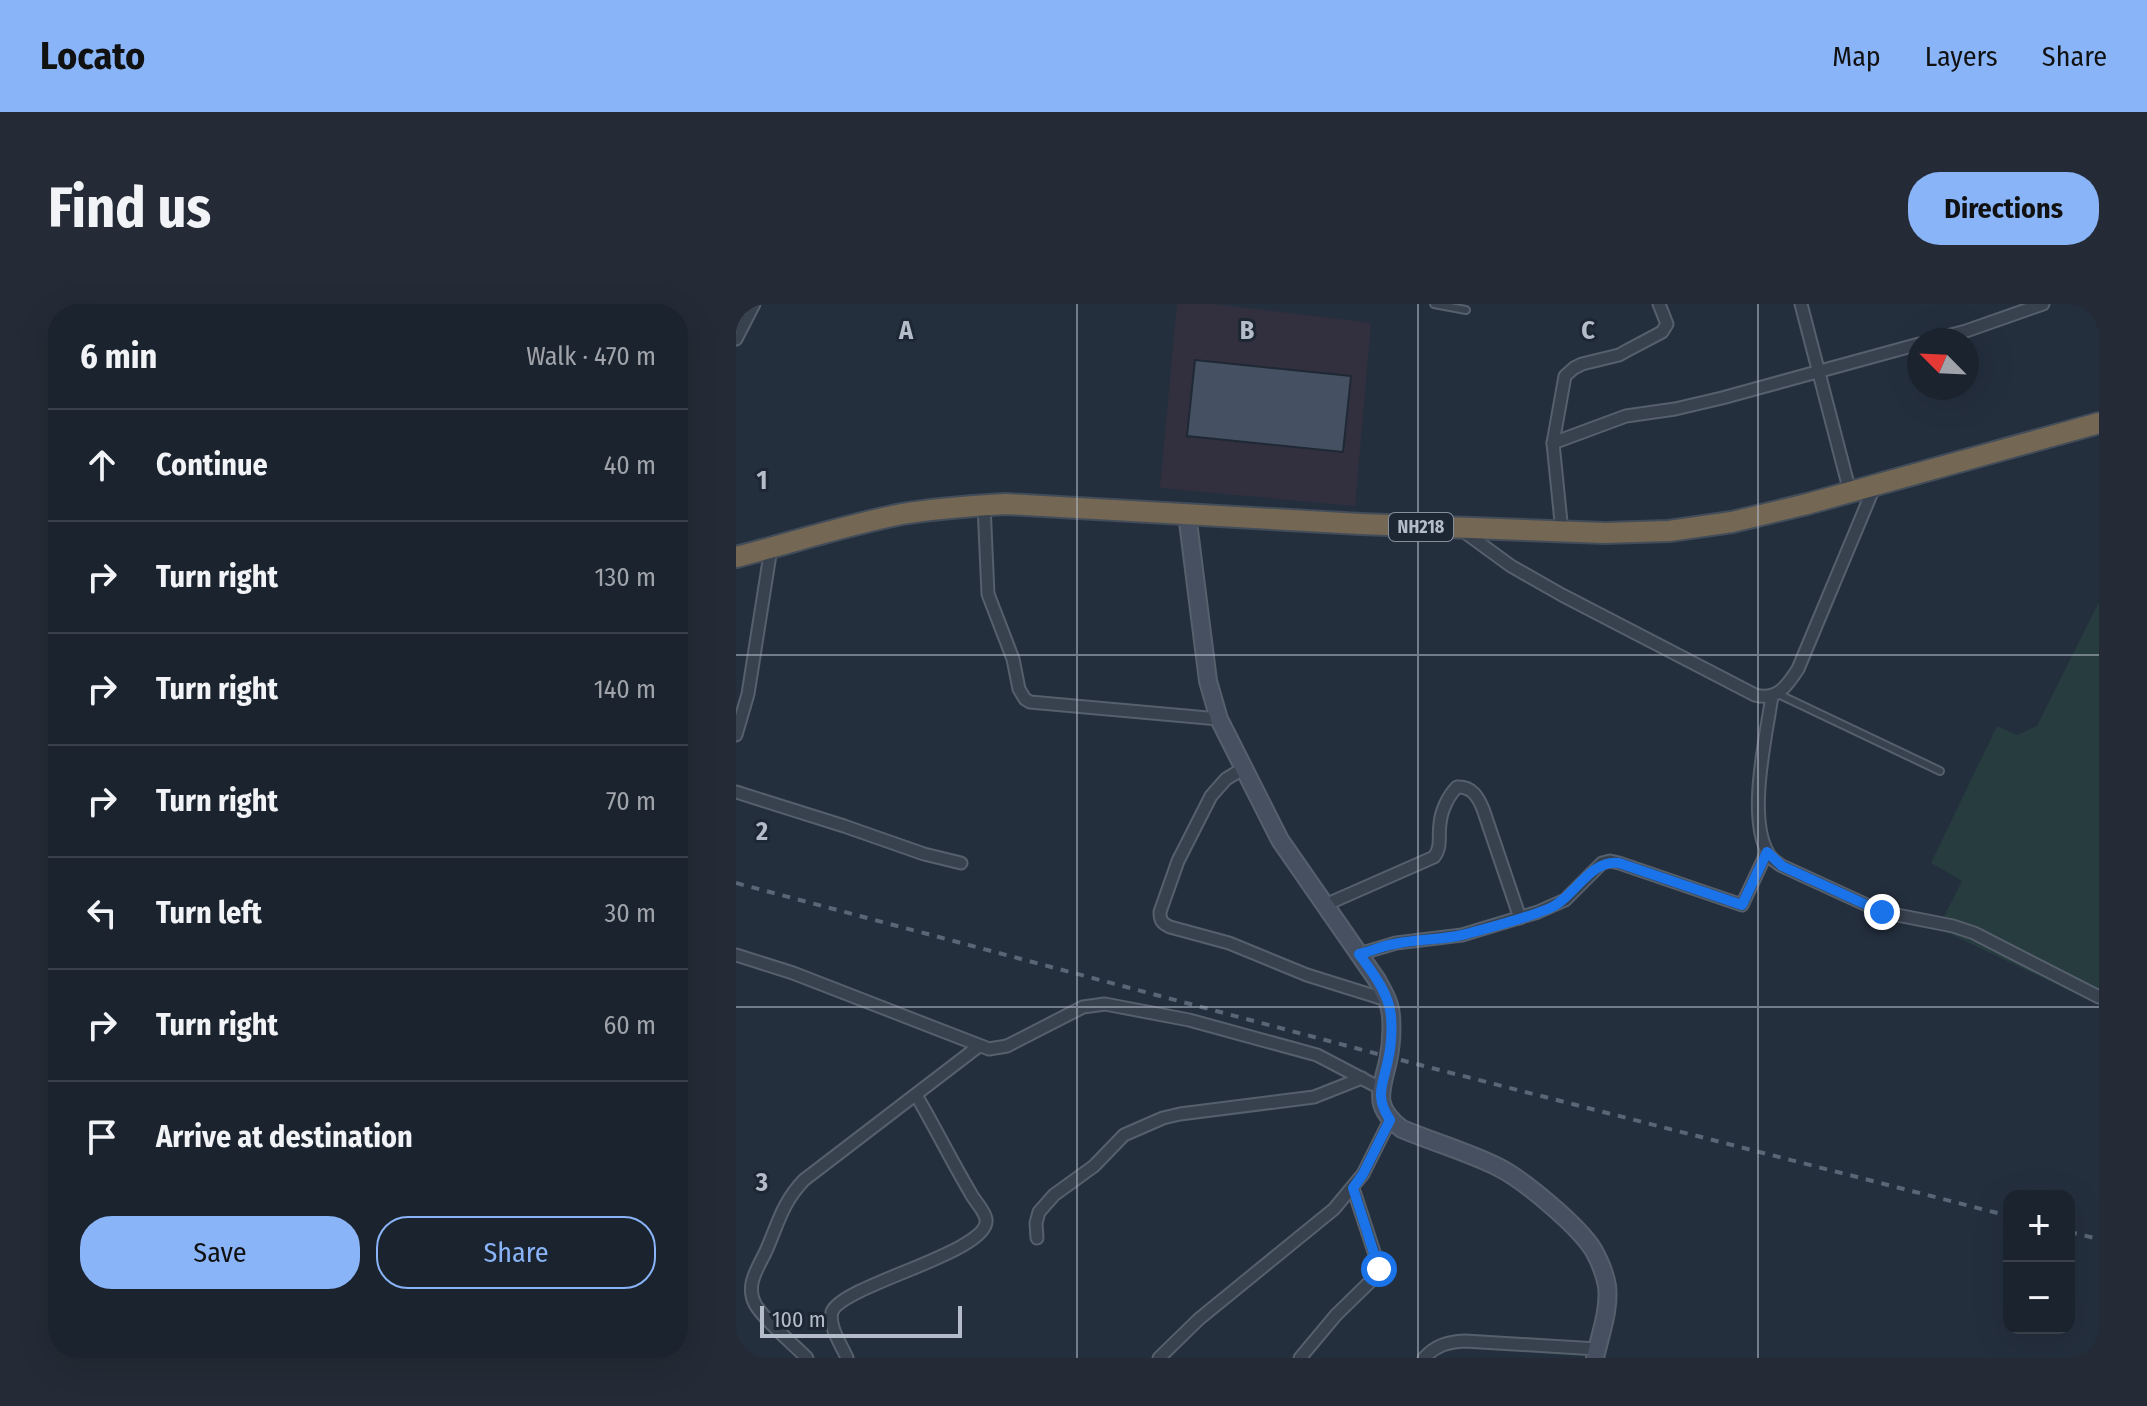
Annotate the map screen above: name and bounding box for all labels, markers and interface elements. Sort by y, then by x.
text: Locato [40,33,145,79]
text: Map [1832,40,1881,73]
text: Layers [1925,40,1998,73]
text: Share [2042,40,2107,73]
button: Directions [1908,172,2099,245]
text: Find us [48,175,211,242]
text: A [898,315,914,346]
text: B [1240,315,1255,346]
text: C [1581,315,1595,346]
north arrow [1907,328,1979,400]
text: 6 min [80,336,157,377]
text: Walk · 470 m [526,341,656,372]
icon: ahead [80,443,124,487]
text: Continue [156,447,268,483]
text: 40 m [604,450,656,481]
text: 1 [757,465,768,496]
road number: NH218 [1389,513,1453,541]
icon: right [80,555,124,599]
text: Turn right [156,559,278,595]
text: 130 m [594,562,656,593]
icon: right [80,667,124,711]
text: Turn right [156,671,278,707]
text: 140 m [594,674,656,705]
icon: right [80,779,124,823]
text: Turn right [156,783,278,819]
text: 70 m [606,786,656,817]
text: 2 [755,816,768,847]
icon: left [80,891,124,935]
route end [1864,894,1900,930]
text: Turn left [156,895,262,931]
text: 30 m [605,898,656,929]
icon: right [80,1003,124,1047]
text: Turn right [156,1007,278,1043]
text: 60 m [603,1010,656,1041]
icon: arrive [80,1115,124,1159]
text: Arrive at destination [156,1119,413,1155]
text: 3 [755,1167,768,1198]
map controls [2003,1190,2075,1334]
button: + [2003,1190,2075,1262]
button: Save [80,1216,360,1289]
button: Share [376,1216,656,1289]
route start [1361,1251,1397,1287]
button: − [2003,1262,2075,1334]
scale bar [760,1302,962,1338]
text: 100 m [772,1306,826,1333]

